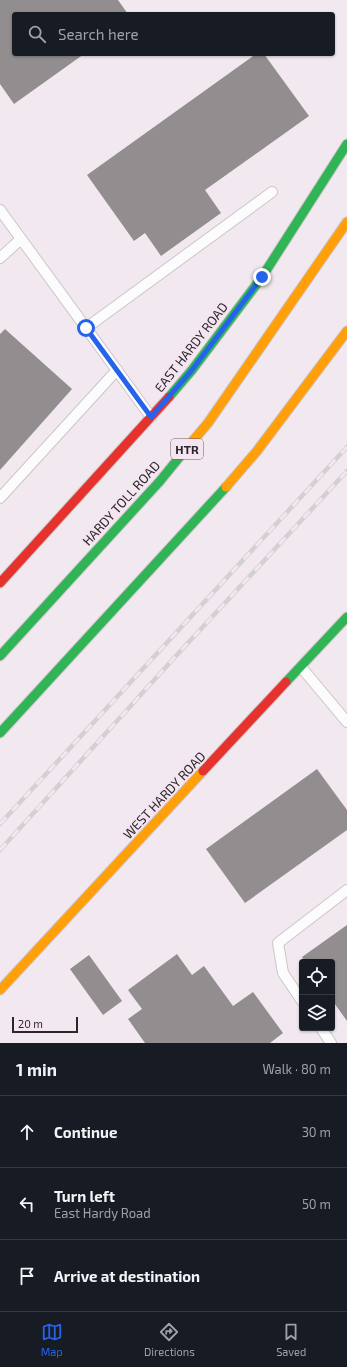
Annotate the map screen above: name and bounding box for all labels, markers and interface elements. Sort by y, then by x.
search box [12,12,335,56]
icon: search [26,23,48,45]
text: Search here [58,25,139,43]
route end [253,268,271,286]
street label: EAST HARDY ROAD [151,299,231,395]
route start [77,319,95,337]
road number: HTR [171,439,203,459]
street label: HARDY TOLL ROAD [79,457,163,549]
street label: WEST HARDY ROAD [119,748,209,842]
map controls [299,959,335,1031]
button: locate [299,959,335,995]
button: layers [299,995,335,1031]
scale bar [12,1015,78,1034]
text: 20 m [18,1017,43,1030]
text: 1 min [16,1059,57,1079]
text: Walk · 80 m [262,1061,331,1077]
icon: ahead [16,1121,38,1143]
text: Continue [54,1123,117,1141]
text: 30 m [302,1124,331,1140]
text: Turn left [54,1187,115,1205]
icon: left [16,1193,38,1215]
text: 50 m [302,1196,331,1212]
text: East Hardy Road [54,1205,151,1221]
icon: arrive [16,1265,38,1287]
text: Arrive at destination [54,1267,200,1285]
tab: Map [41,1321,63,1358]
tab: Directions [144,1321,195,1358]
tab: Saved [276,1321,306,1358]

